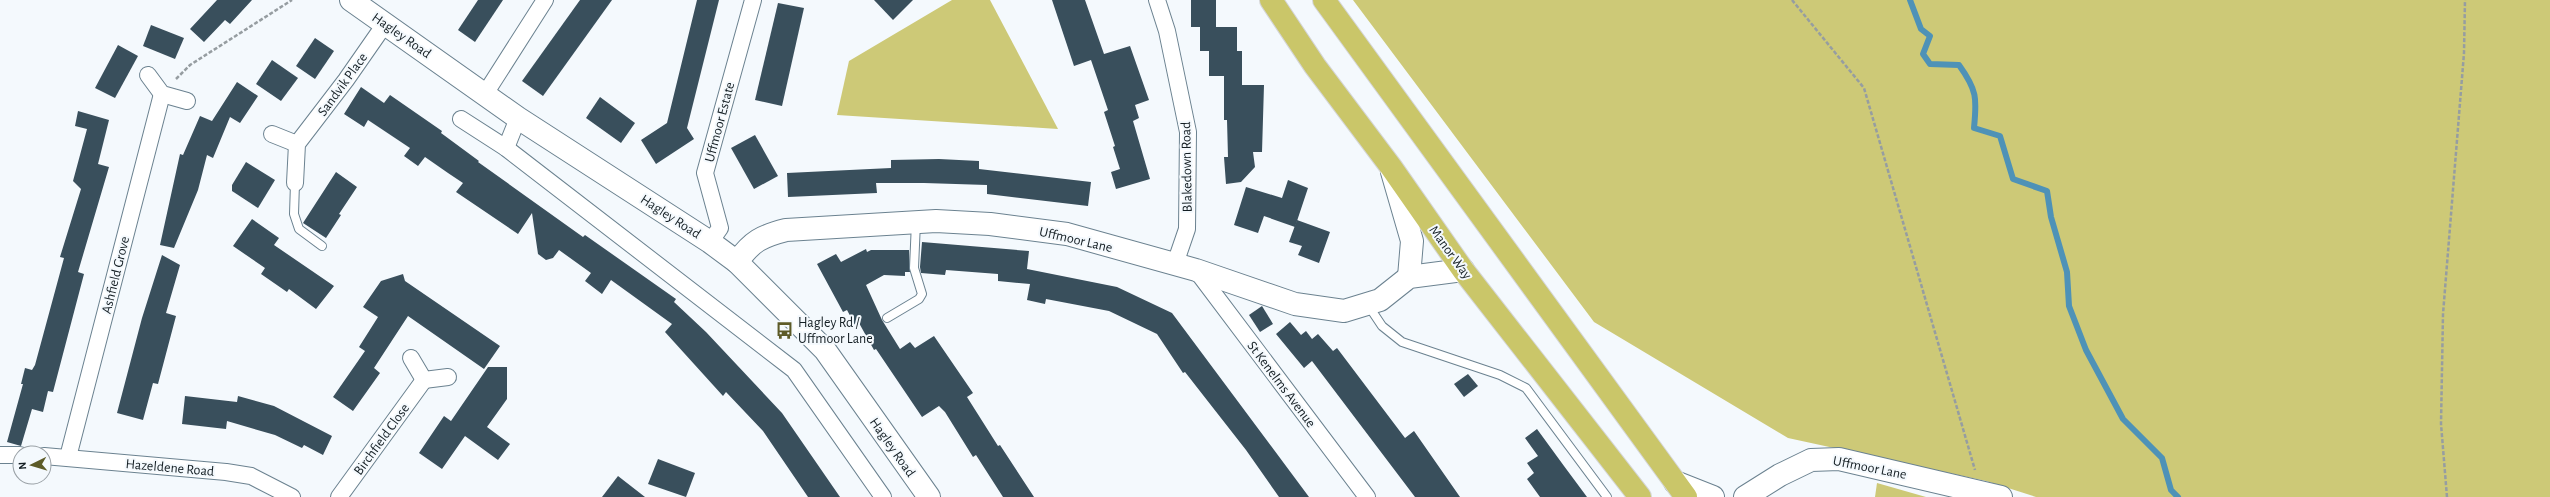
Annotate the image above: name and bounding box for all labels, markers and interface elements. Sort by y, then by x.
street label: Hagley Road [369,10,434,61]
street label: Sandvik Place [315,50,370,119]
street label: Uffmoor Estate [703,81,737,164]
street label: Blakedown Road [1179,121,1195,213]
street label: Hagley Road [638,192,703,241]
street label: Manor Way [1426,223,1474,282]
street label: Uffmoor Lane [1038,225,1114,255]
street label: Ashfield Grove [100,235,132,315]
place label: Hagley Rd / Uffmoor Lane [798,316,873,346]
bus stop icon: Hagley Rd / Uffmoor Lane [775,320,795,340]
street label: St Kenelms Avenue [1244,339,1318,430]
street label: Birchfield Close [351,401,412,478]
street label: Hagley Road [867,415,918,480]
north arrow [12,445,52,485]
street label: Uffmoor Lane [1832,454,1908,482]
street label: Hazeldene Road [125,457,215,479]
text: N [17,462,28,470]

